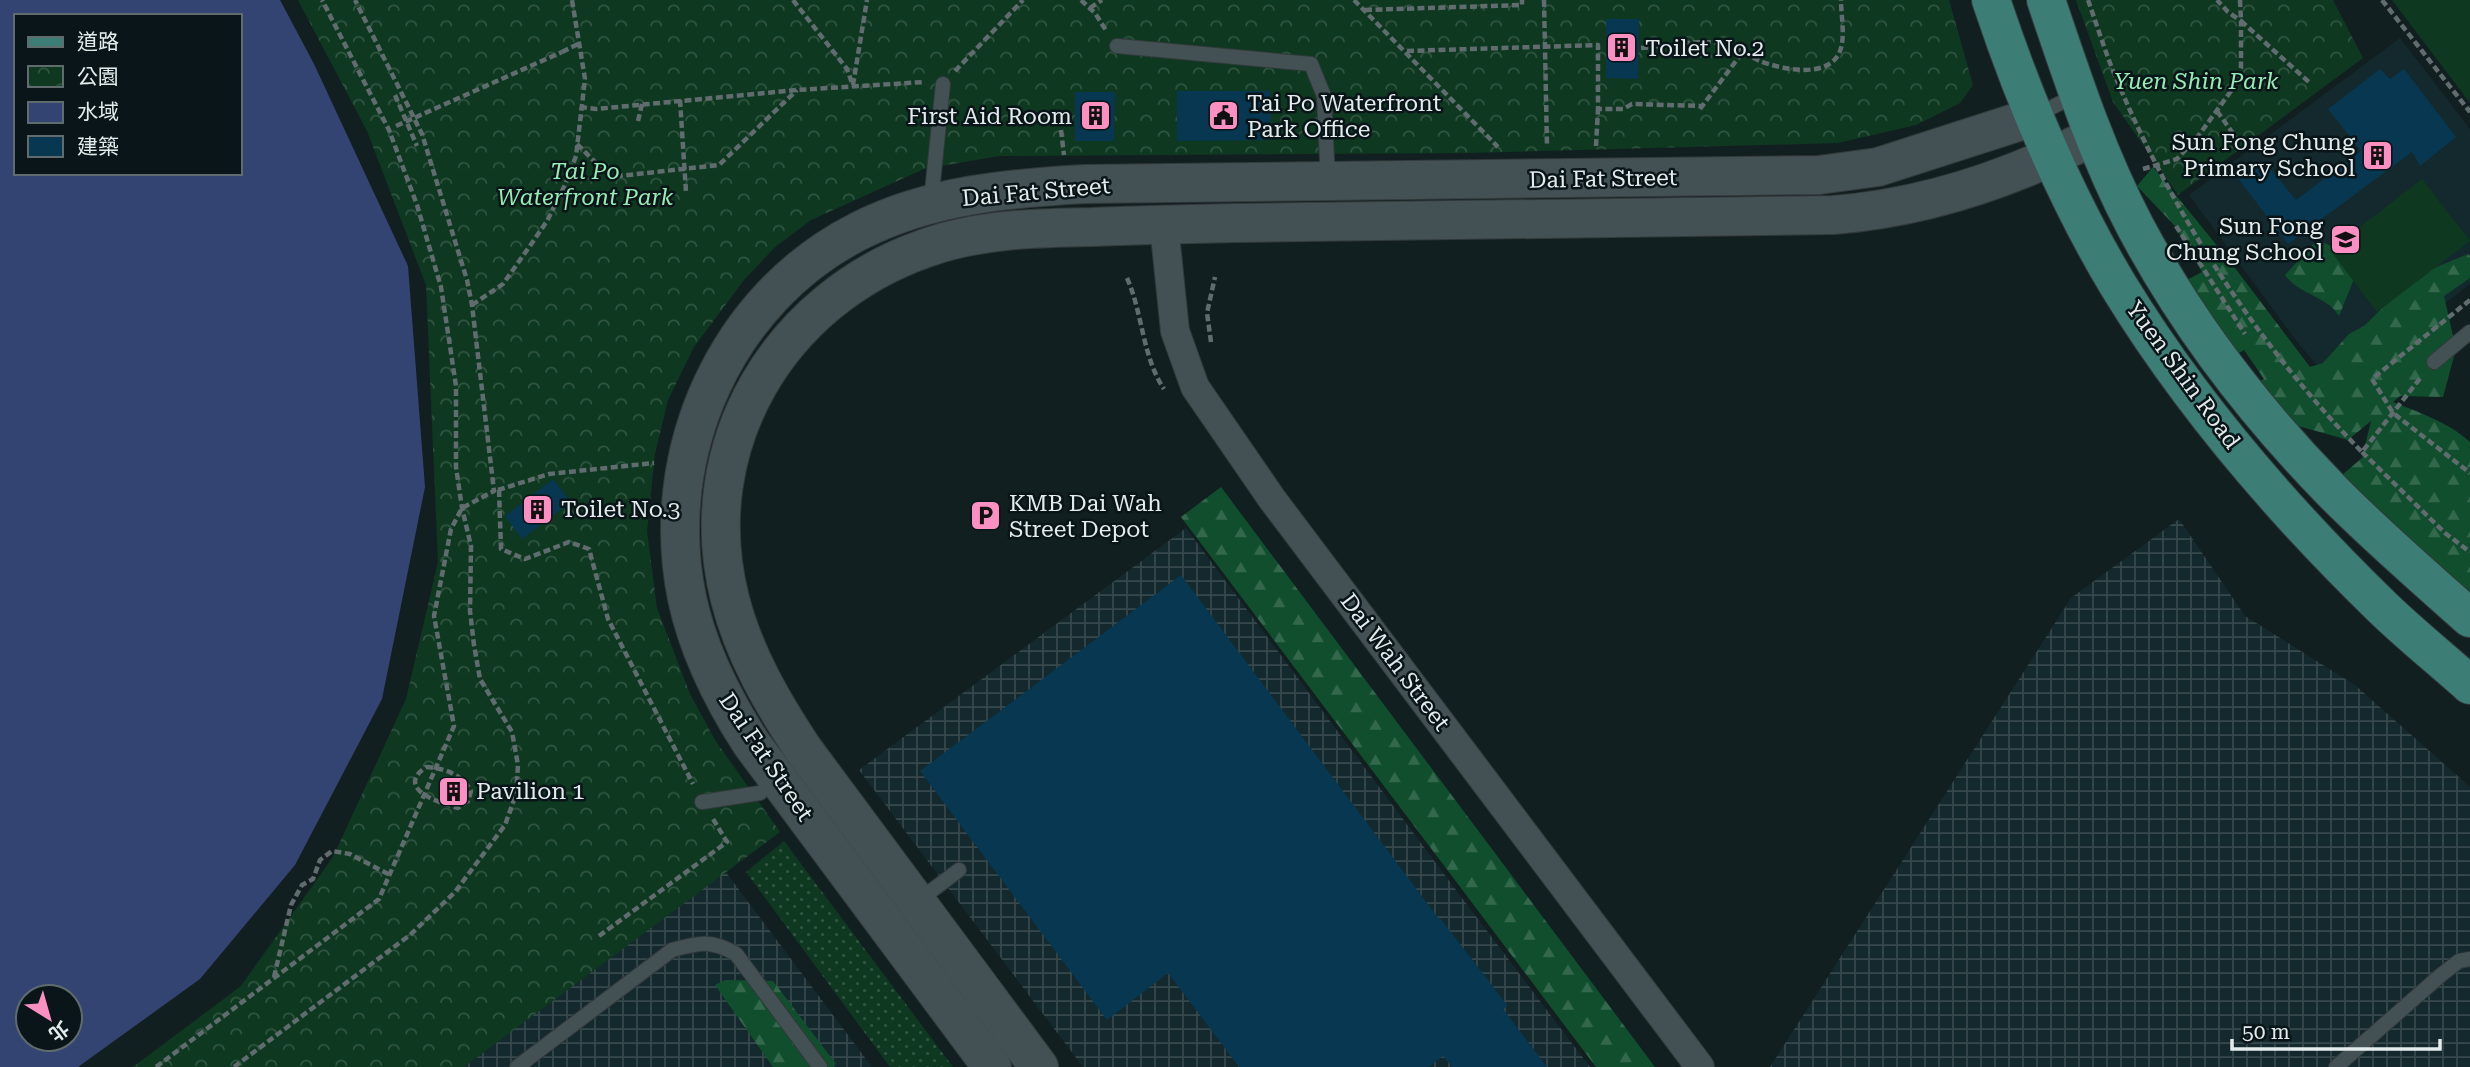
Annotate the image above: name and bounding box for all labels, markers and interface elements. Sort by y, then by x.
legend [14,14,242,175]
text: 道路 [77,30,119,54]
building icon: Toilet No.2 [1605,31,1639,65]
place label: Toilet No.2 [1645,35,1764,62]
text: 公園 [77,65,119,89]
park label: Yuen Shin Park [2113,68,2279,95]
place label: Tai Po Waterfront Park Office [1247,90,1442,143]
building icon: First Aid Room [1078,99,1112,133]
public building icon: Tai Po Waterfront Park Office [1207,99,1241,133]
text: 水域 [77,100,119,124]
place label: First Aid Room [907,103,1072,130]
place label: Sun Fong Chung Primary School [2172,129,2355,182]
text: 建築 [77,135,119,159]
building icon: Sun Fong Chung Primary School [2361,138,2395,172]
park label: Tai Po Waterfront Park [497,158,674,211]
street label: Dai Fat Street [1528,164,1678,194]
street label: Dai Fat Street [961,172,1112,212]
place label: Sun Fong Chung School [2166,213,2323,266]
school or university icon: Sun Fong Chung School [2329,222,2363,256]
street label: Yuen Shin Road [2120,296,2246,454]
place label: KMB Dai Wah Street Depot [1009,490,1162,543]
building icon: Toilet No.3 [521,492,555,526]
place label: Toilet No.3 [561,496,680,523]
parking icon: KMB Dai Wah Street Depot [969,499,1003,533]
street label: Dai Wah Street [1335,588,1456,736]
street label: Dai Fat Street [713,688,819,827]
building icon: Pavilion 1 [436,774,470,808]
place label: Pavilion 1 [476,778,585,805]
north arrow [14,983,84,1053]
scale bar [2232,1007,2440,1052]
text: 北 [44,1016,73,1046]
text: 50 m [2242,1020,2290,1044]

